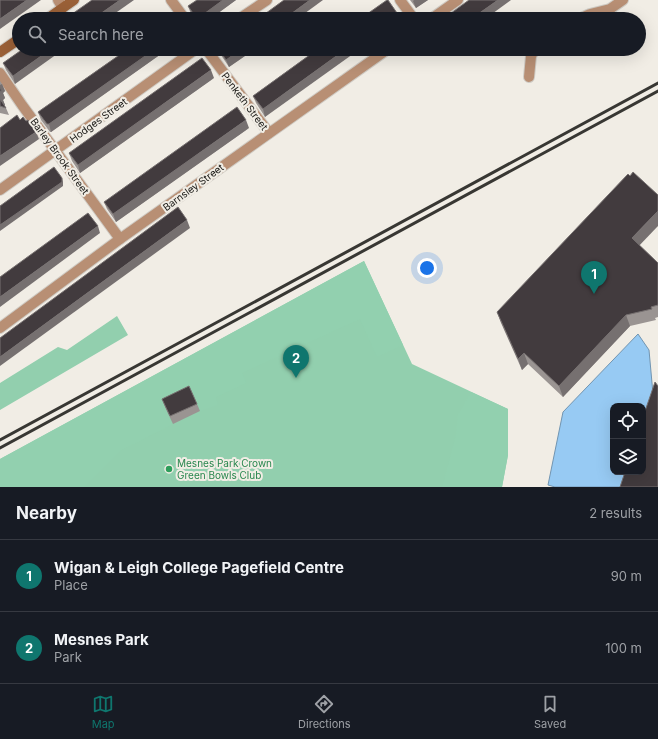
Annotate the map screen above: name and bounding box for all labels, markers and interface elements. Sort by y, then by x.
search box [12,12,646,56]
icon: search [26,23,48,45]
text: Search here [58,25,144,44]
street label: Penketh Street [219,70,271,133]
street label: Hodges Street [67,95,130,145]
street label: Barley Brook Street [28,116,92,197]
street label: Barnsley Street [160,161,226,213]
your location [417,258,437,278]
pin: 1 [581,261,607,294]
pin: 2 [283,345,309,378]
map controls [610,403,646,475]
button: locate [610,403,646,439]
button: layers [610,439,646,475]
place label: Mesnes Park Crown Green Bowls Club [177,457,272,481]
marker: Mesnes Park Crown Green Bowls Club [164,464,174,474]
text: Nearby [16,503,77,523]
text: 2 results [589,505,642,521]
text: Wigan & Leigh College Pagefield Centre [54,558,344,577]
text: 1 [26,568,32,584]
text: 90 m [611,568,642,584]
text: Place [54,577,88,593]
text: Mesnes Park [54,630,149,649]
text: 2 [25,640,33,656]
text: 100 m [605,640,642,656]
text: Park [54,649,82,665]
tab: Map [92,693,115,731]
tab: Directions [298,693,351,731]
tab: Saved [534,693,566,731]

